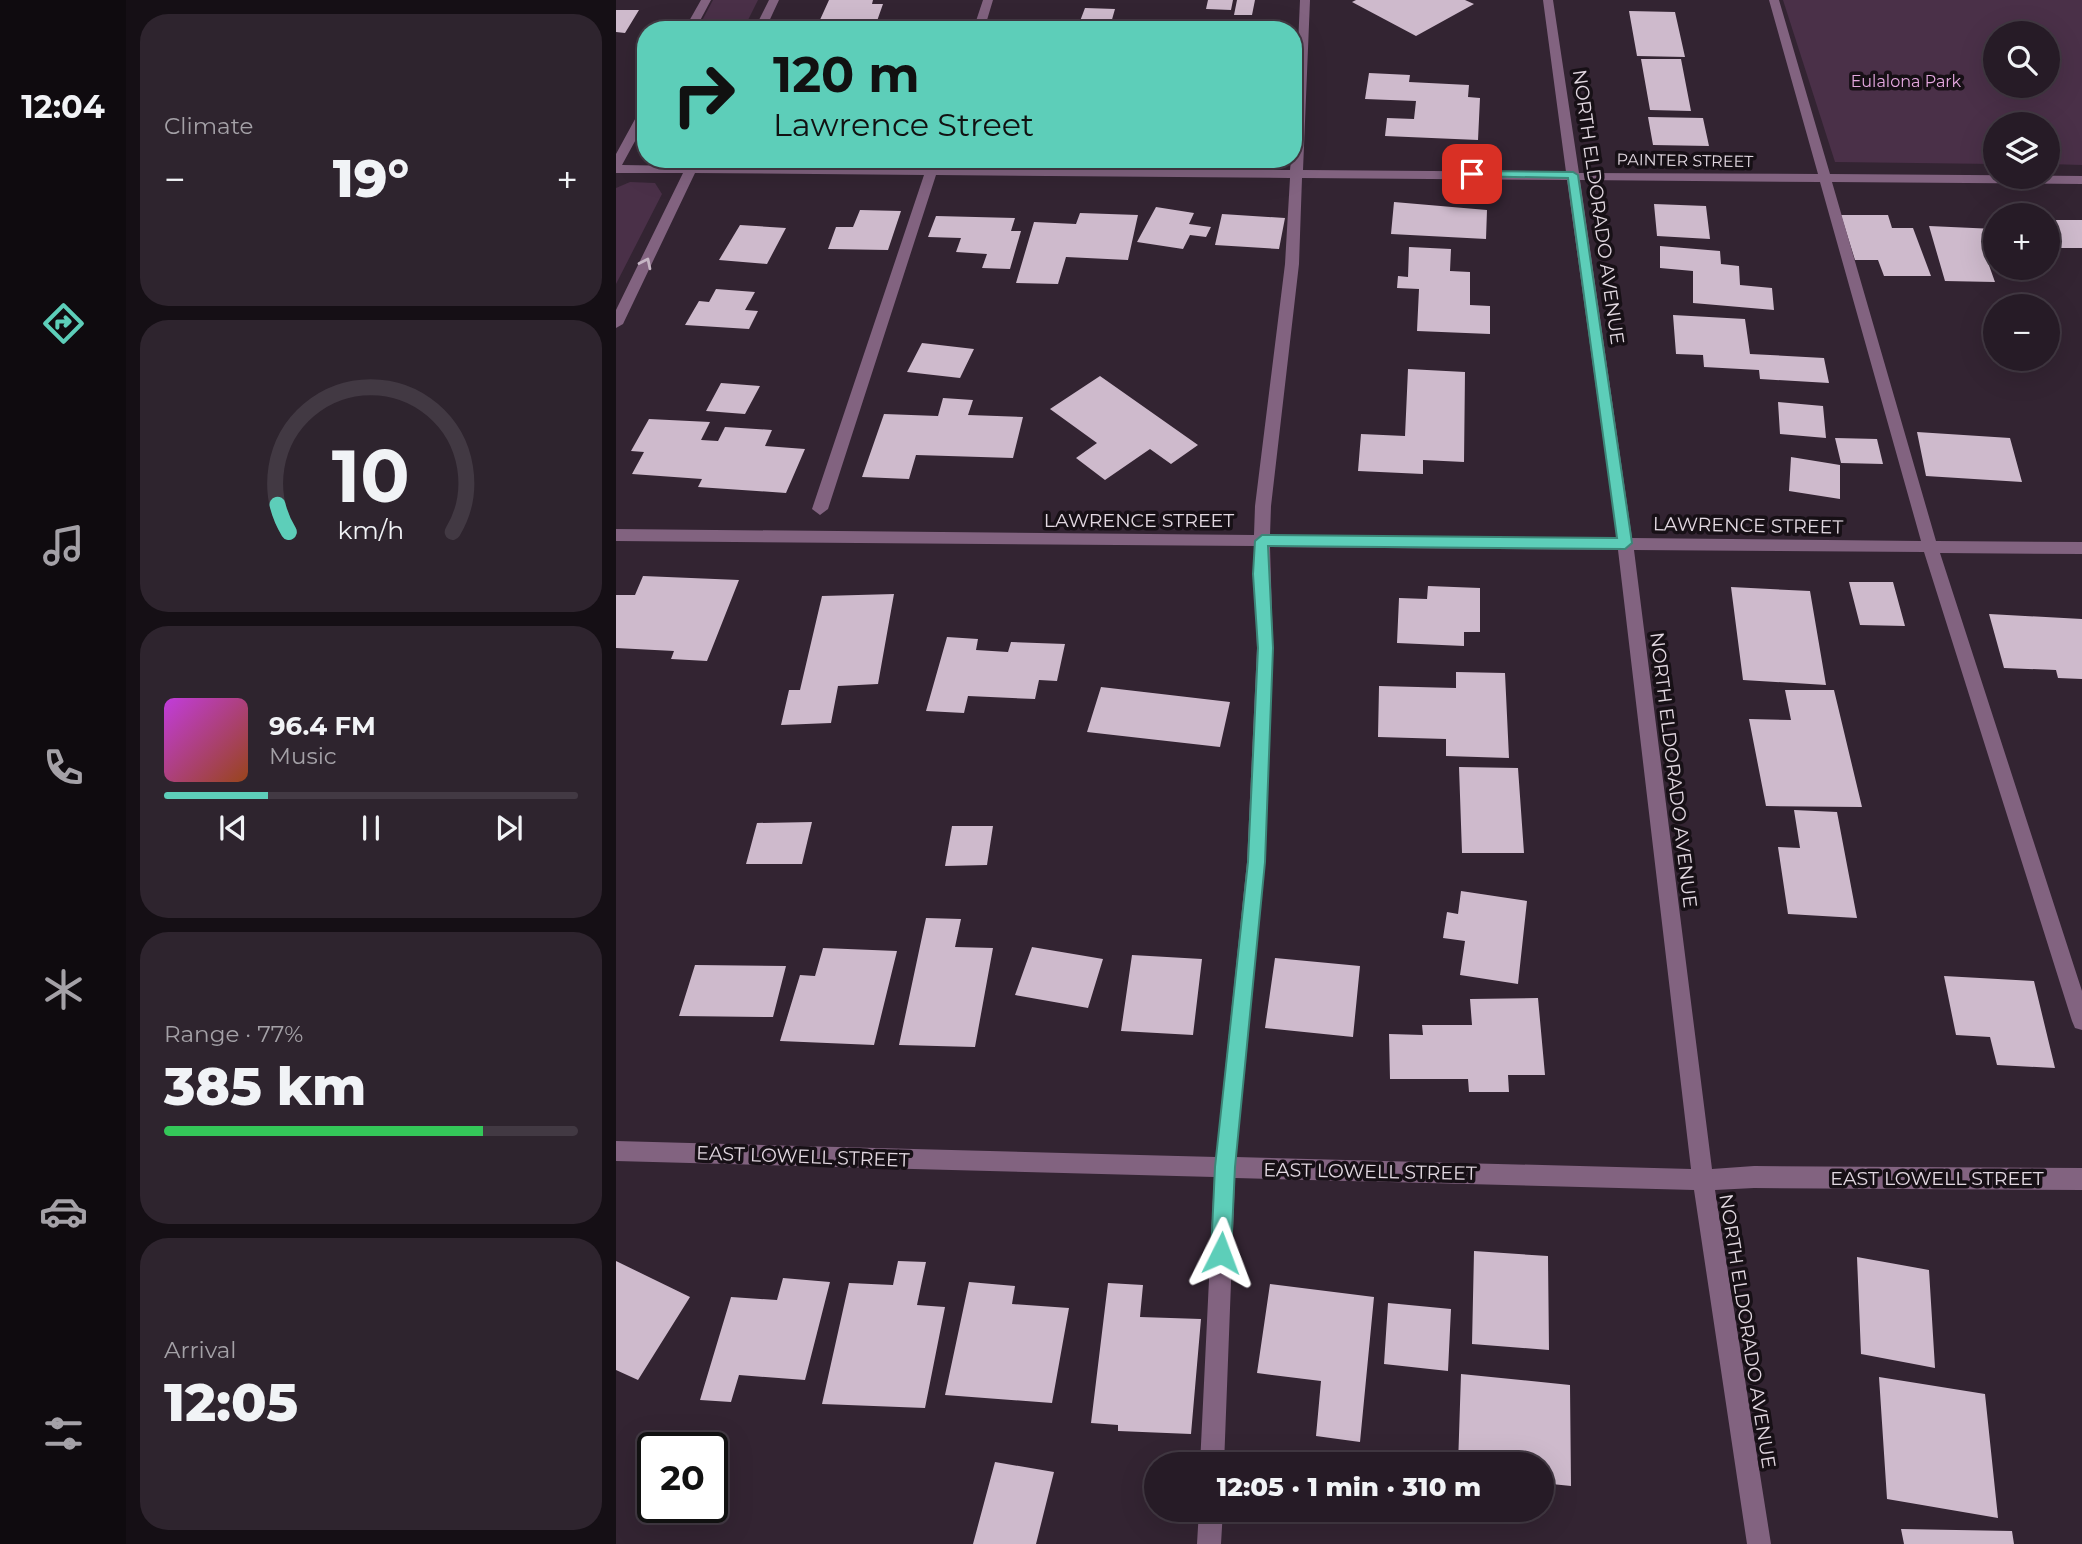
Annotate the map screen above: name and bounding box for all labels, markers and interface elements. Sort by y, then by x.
map controls [1983,21,2060,371]
button: search [1983,21,2060,98]
text: 120 m [773,45,920,104]
icon: right [658,49,749,140]
street label: NORTH ELDORADO AVENUE [1568,68,1629,346]
park label: Eulalona Park [1851,72,1962,91]
text: 12:04 [21,87,105,126]
text: Lawrence Street [773,105,1034,144]
text: Climate [164,112,253,140]
button: layers [1983,112,2060,189]
pin [1442,144,1502,204]
text: 19° [333,147,409,210]
street label: PAINTER STREET [1616,150,1754,171]
icon: arrive [1453,155,1491,193]
text: − [164,156,186,203]
text: + [556,156,578,203]
button: + [1983,203,2060,280]
one-way arrow [637,258,651,270]
button: − [1983,294,2060,371]
icon: directions [39,299,88,348]
text: 10 [332,432,410,520]
street label: LAWRENCE STREET [1044,509,1234,532]
street label: LAWRENCE STREET [1653,512,1844,539]
text: km/h [338,515,404,545]
icon: music [39,521,88,570]
street label: NORTH ELDORADO AVENUE [1645,631,1702,909]
text: 96.4 FM [269,710,376,742]
text: Music [269,742,337,770]
icon: phone [39,743,88,792]
icon: previous [214,809,252,847]
icon: pause [352,809,390,847]
icon: next [490,809,528,847]
icon: climate [39,965,88,1014]
text: Range · 77% [164,1020,303,1048]
text: 385 km [164,1055,366,1118]
street label: EAST LOWELL STREET [696,1141,910,1172]
street label: EAST LOWELL STREET [1263,1158,1477,1185]
street label: EAST LOWELL STREET [1830,1167,2044,1190]
icon: car [39,1187,88,1236]
street label: NORTH ELDORADO AVENUE [1714,1192,1781,1470]
position arrow [1184,1216,1258,1290]
text: Arrival [164,1336,237,1364]
text: 12:05 [164,1371,298,1434]
icon: filters [39,1409,88,1458]
speed limit sign: 20 [637,1432,728,1523]
text: 12:05 · 1 min · 310 m [1217,1471,1481,1503]

